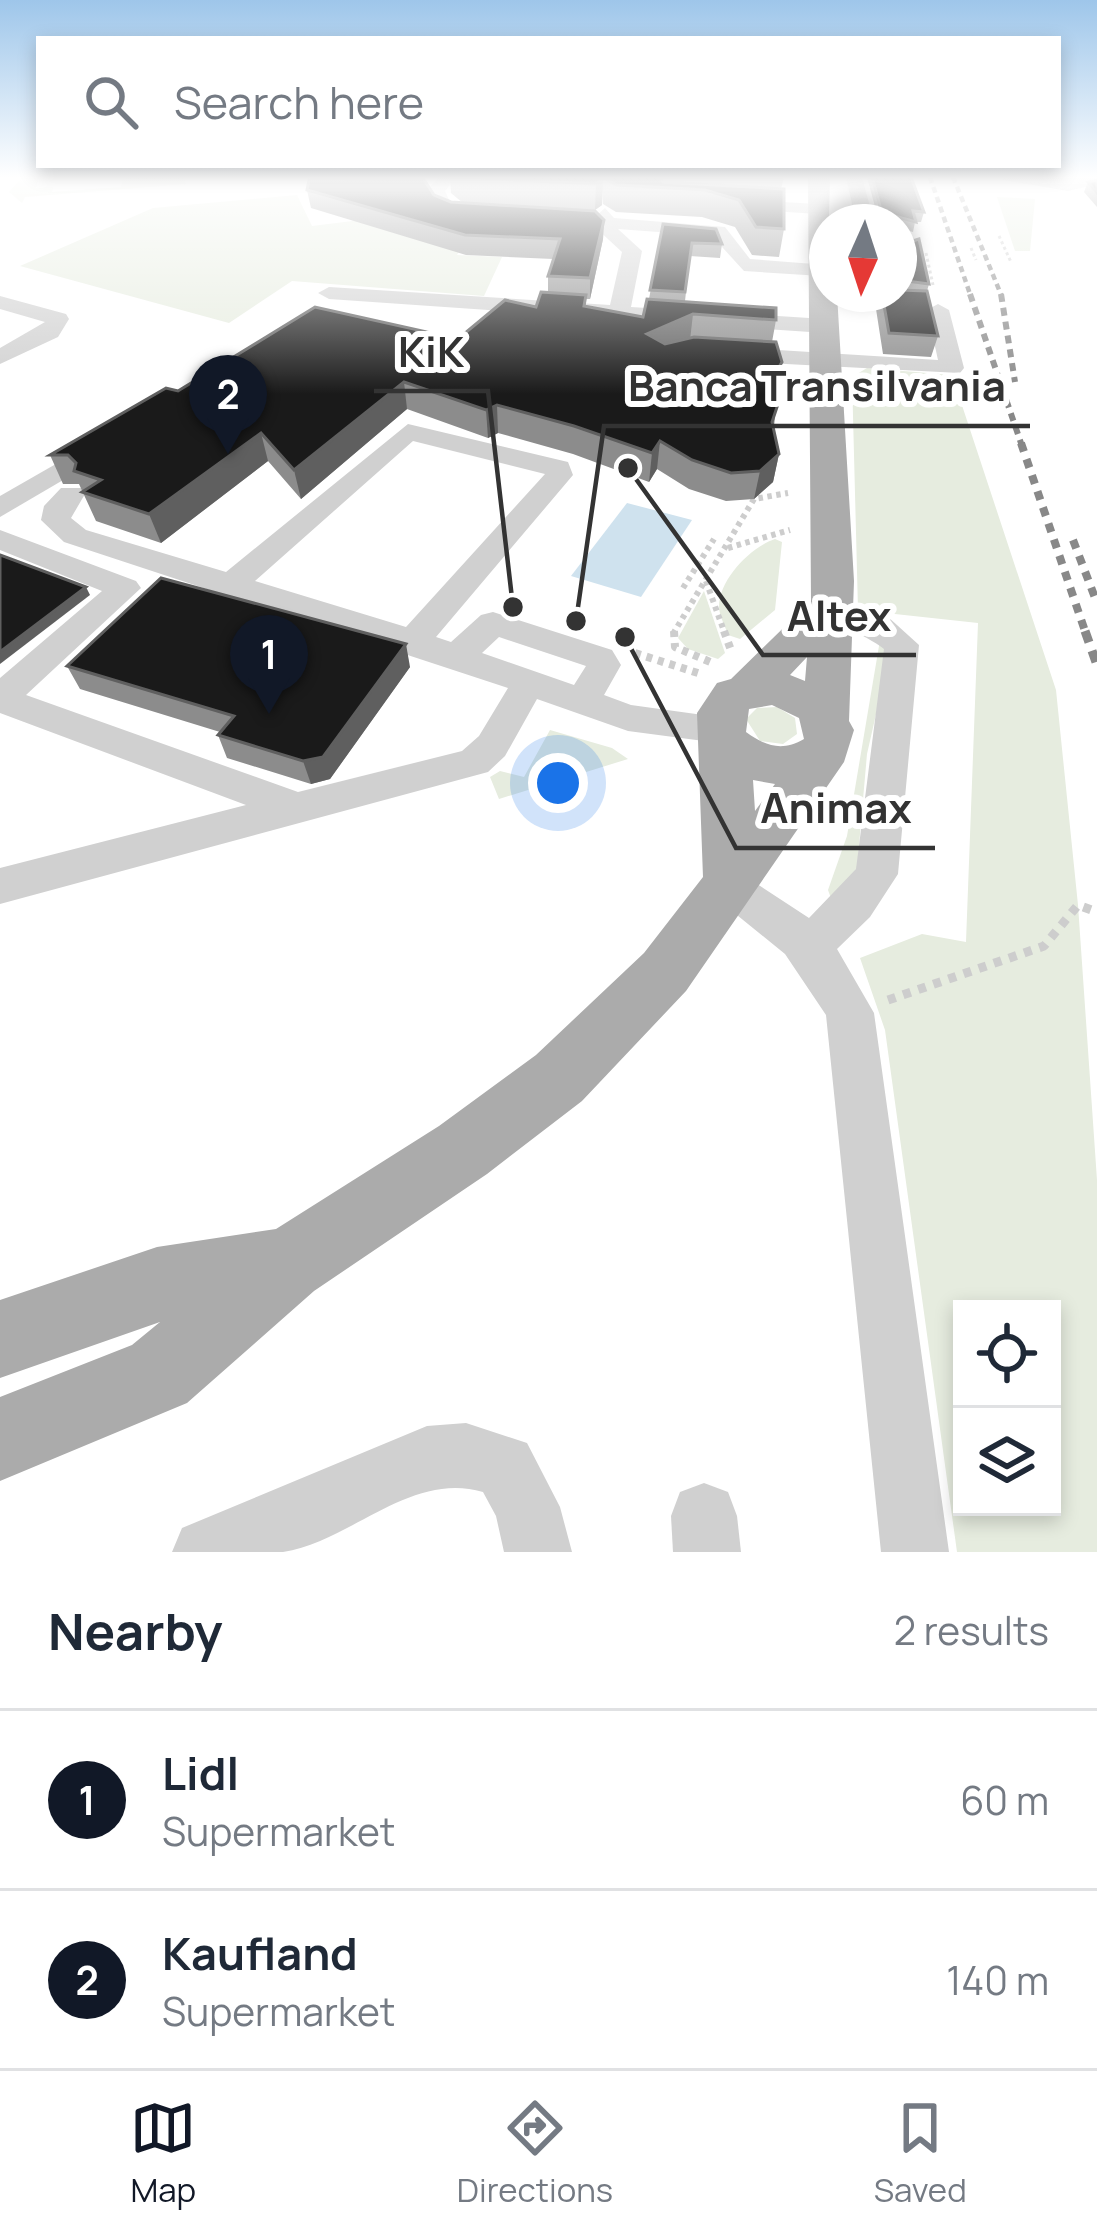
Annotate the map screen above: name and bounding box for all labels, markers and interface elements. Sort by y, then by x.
search box [36,36,1061,168]
icon: search [78,69,144,135]
text: Search here [174,71,424,133]
north arrow [809,204,917,312]
callout: KiK [374,313,488,391]
text: KiK [398,322,465,380]
callout: Banca Transilvania [604,348,1030,426]
pin: 2 [189,355,267,454]
text: Banca Transilvania [628,356,1006,414]
callout: Altex [763,577,916,655]
text: Altex [787,586,891,644]
pin: 1 [230,615,308,714]
your location [528,753,588,813]
callout: Animax [736,770,935,848]
text: Animax [760,778,912,836]
map controls [953,1300,1061,1516]
button: locate [953,1300,1061,1408]
button: layers [953,1408,1061,1516]
text: Nearby [48,1596,223,1665]
text: 2 results [894,1603,1049,1657]
text: Lidl [162,1742,239,1804]
text: 1 [78,1773,96,1827]
text: 60 m [960,1773,1049,1827]
text: Supermarket [162,1804,395,1858]
text: Kaufland [162,1922,358,1984]
text: 2 [75,1953,99,2007]
text: 140 m [946,1953,1049,2007]
text: Supermarket [162,1984,395,2038]
tab: Map [130,2095,196,2212]
tab: Directions [457,2095,613,2212]
tab: Saved [874,2095,967,2212]

